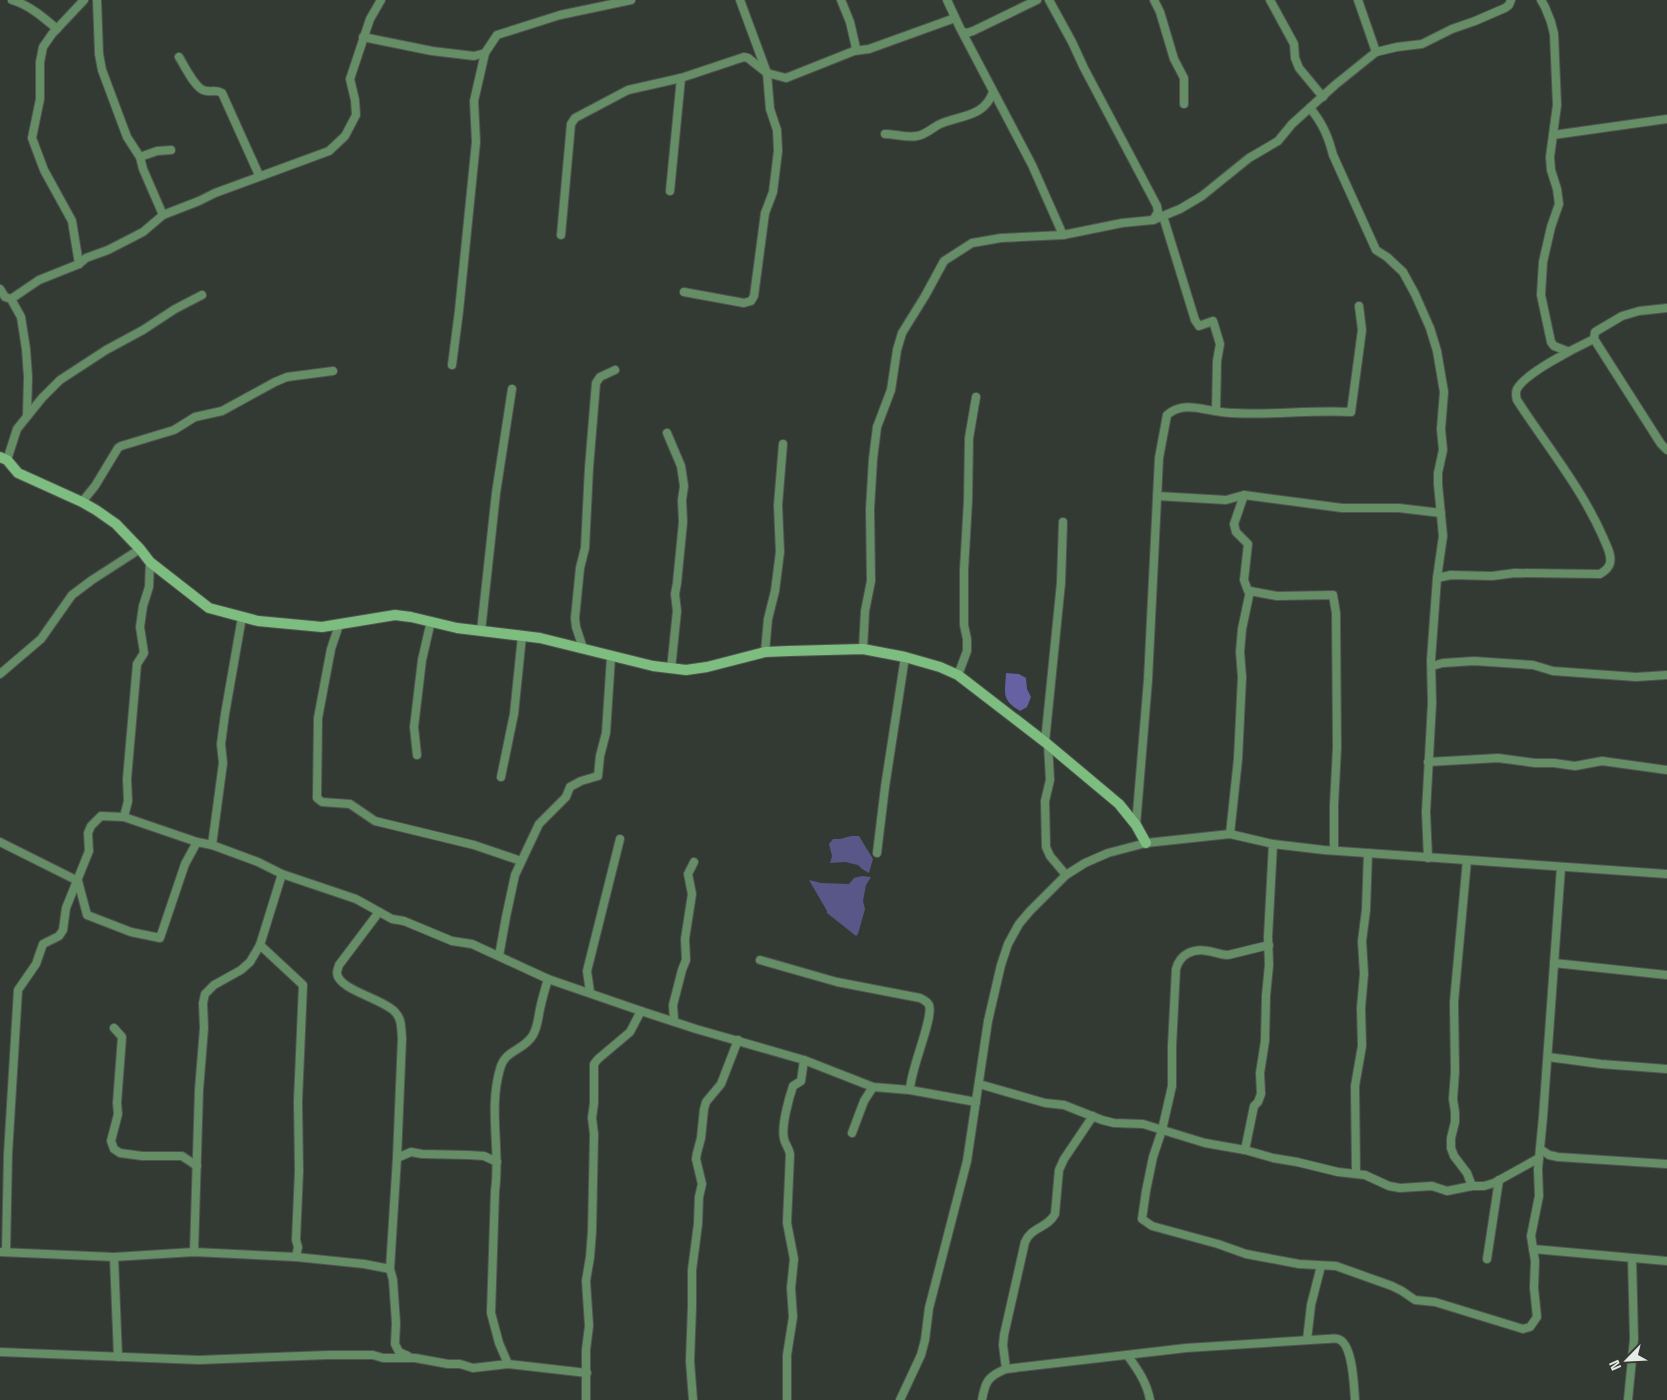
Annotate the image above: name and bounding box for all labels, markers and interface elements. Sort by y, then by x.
north arrow [1602,1335,1652,1385]
text: N [1605,1357,1625,1373]

